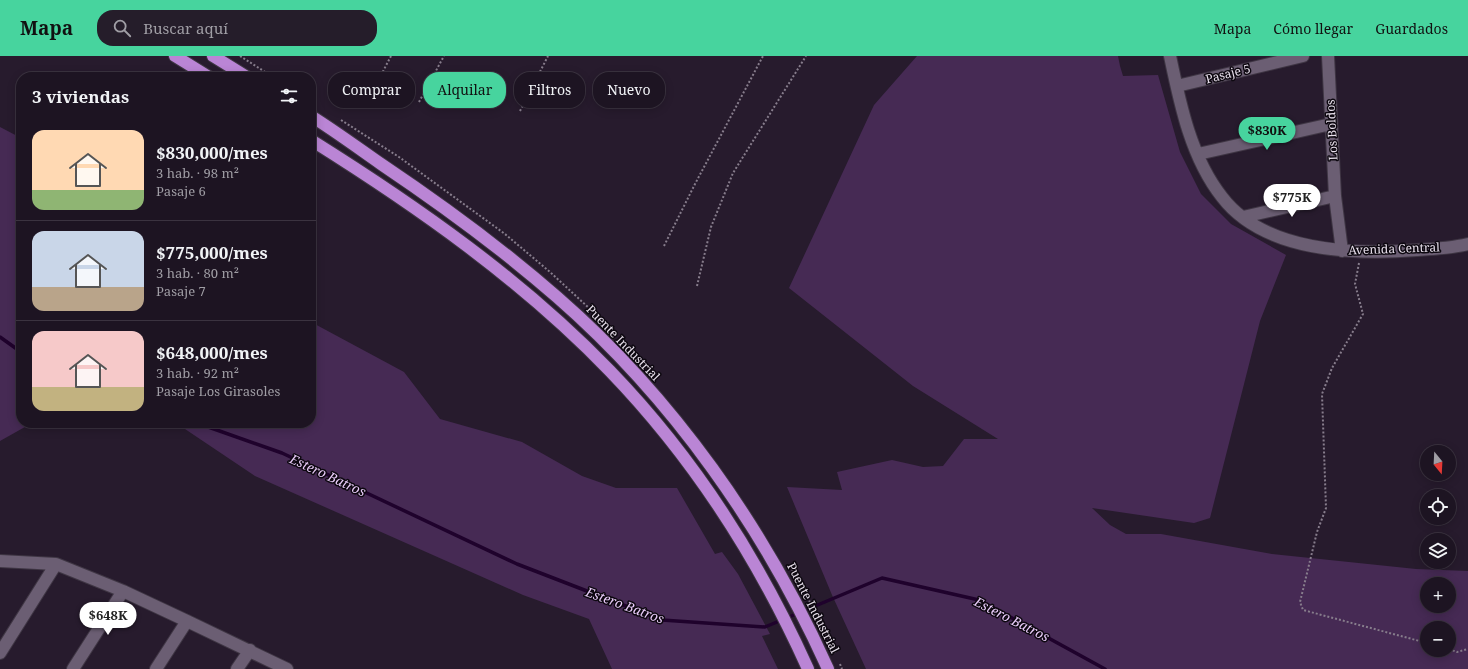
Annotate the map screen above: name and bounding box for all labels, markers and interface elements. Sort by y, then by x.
search box [97,10,377,46]
text: Mapa [20,15,73,41]
icon: search [111,17,133,39]
text: Buscar aquí [143,18,228,38]
text: Mapa [1214,19,1251,38]
text: Cómo llegar [1273,19,1353,38]
text: Guardados [1375,19,1448,38]
street label: Pasaje 5 [1203,60,1252,87]
chip: Comprar [328,72,415,108]
chip: Alquilar [423,72,506,108]
chip: Filtros [514,72,585,108]
chip: Nuevo [593,72,665,108]
text: 3 viviendas [32,85,129,108]
icon: filters [278,85,300,107]
street label: Los Boldos [1321,99,1342,161]
pin: $830K [1239,117,1295,151]
text: $830K [1248,121,1286,139]
text: $830,000/mes [156,141,268,164]
icon: home [64,146,112,194]
text: 3 hab. · 98 m² [156,164,239,182]
text: Pasaje 6 [156,182,206,200]
pin: $775K [1264,184,1320,218]
text: $775K [1273,188,1311,206]
street label: Avenida Central [1348,238,1440,259]
text: $775,000/mes [156,241,268,264]
icon: home [64,247,112,295]
text: 3 hab. · 80 m² [156,264,239,282]
text: Pasaje 7 [156,282,206,300]
street label: Puente Industrial [583,301,664,385]
text: $648,000/mes [156,341,268,364]
icon: home [64,347,112,395]
text: 3 hab. · 92 m² [156,364,239,382]
text: Pasaje Los Girasoles [156,382,280,400]
north arrow [1420,445,1456,481]
map controls [1420,445,1456,657]
water label: Estero Batros [286,449,369,501]
button: locate [1420,489,1456,525]
button: layers [1420,533,1456,569]
street label: Puente Industrial [783,560,844,656]
button: + [1420,577,1456,613]
water label: Estero Batros [582,582,667,628]
water label: Estero Batros [970,592,1053,646]
pin: $648K [80,602,136,636]
text: $648K [89,606,127,624]
button: − [1420,621,1456,657]

